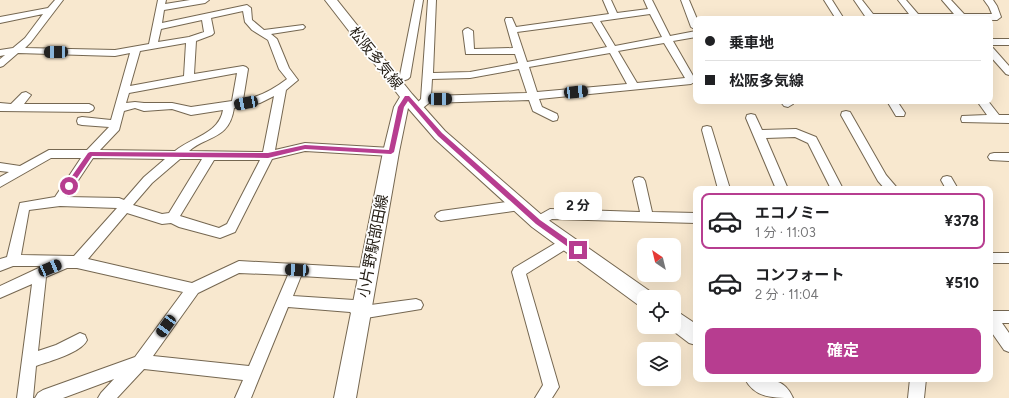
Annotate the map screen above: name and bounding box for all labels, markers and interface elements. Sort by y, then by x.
street label: 松阪多気線 [345,23,407,93]
text: 乗車地 [729,34,774,52]
car [44,46,68,58]
text: 松阪多気線 [729,72,804,90]
car [563,85,589,99]
car [428,93,452,105]
car [233,95,259,111]
route start [60,177,78,195]
callout: 2 分 [554,192,602,220]
street label: 小片野駅部田線 [354,193,392,299]
text: 2 分 [566,198,590,213]
icon: car [707,203,743,239]
text: エコノミー [755,204,830,222]
text: ¥378 [944,212,979,230]
text: 1 分 · 11:03 [755,225,816,240]
north arrow [637,238,681,282]
map controls [637,238,681,386]
route end [569,241,587,259]
car [37,258,63,278]
car [285,263,309,277]
icon: car [707,265,743,301]
text: コンフォート [755,266,845,284]
text: ¥510 [945,274,979,292]
text: 2 分 · 11:04 [755,287,819,302]
button: locate [637,290,681,334]
car [154,313,178,339]
button: 確定 [705,328,981,374]
button: layers [637,342,681,386]

